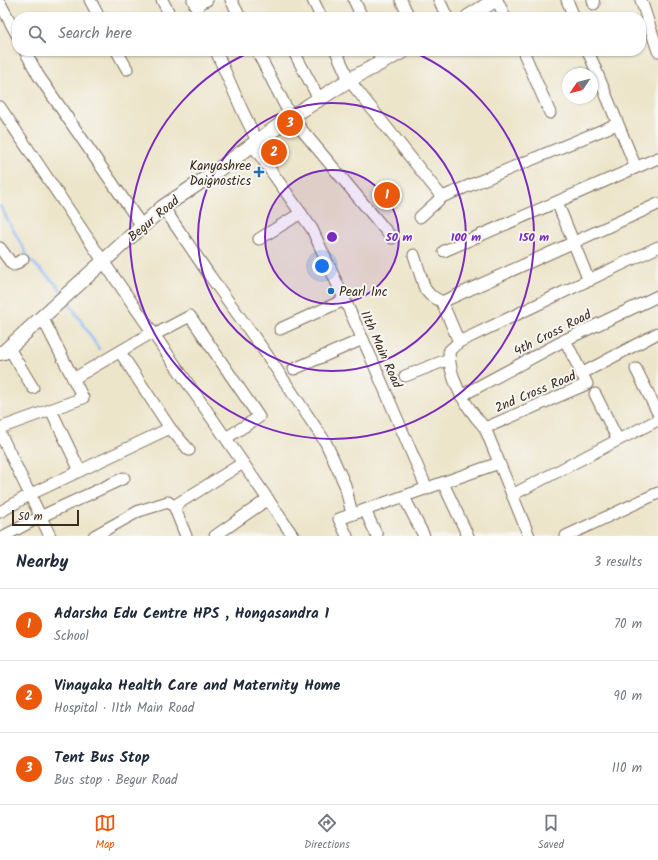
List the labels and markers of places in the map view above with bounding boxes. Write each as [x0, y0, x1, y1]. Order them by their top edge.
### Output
pin: 3 [277, 108, 303, 138]
pin: 2 [261, 137, 287, 167]
place label: Kanyashree Daignostics [189, 156, 251, 192]
marker: Kanyashree Daignostics [254, 167, 264, 177]
pin: 1 [374, 180, 400, 210]
centre of rings [325, 230, 339, 244]
place label: Pearl Inc [339, 282, 388, 303]
marker: Pearl Inc [326, 286, 336, 296]

